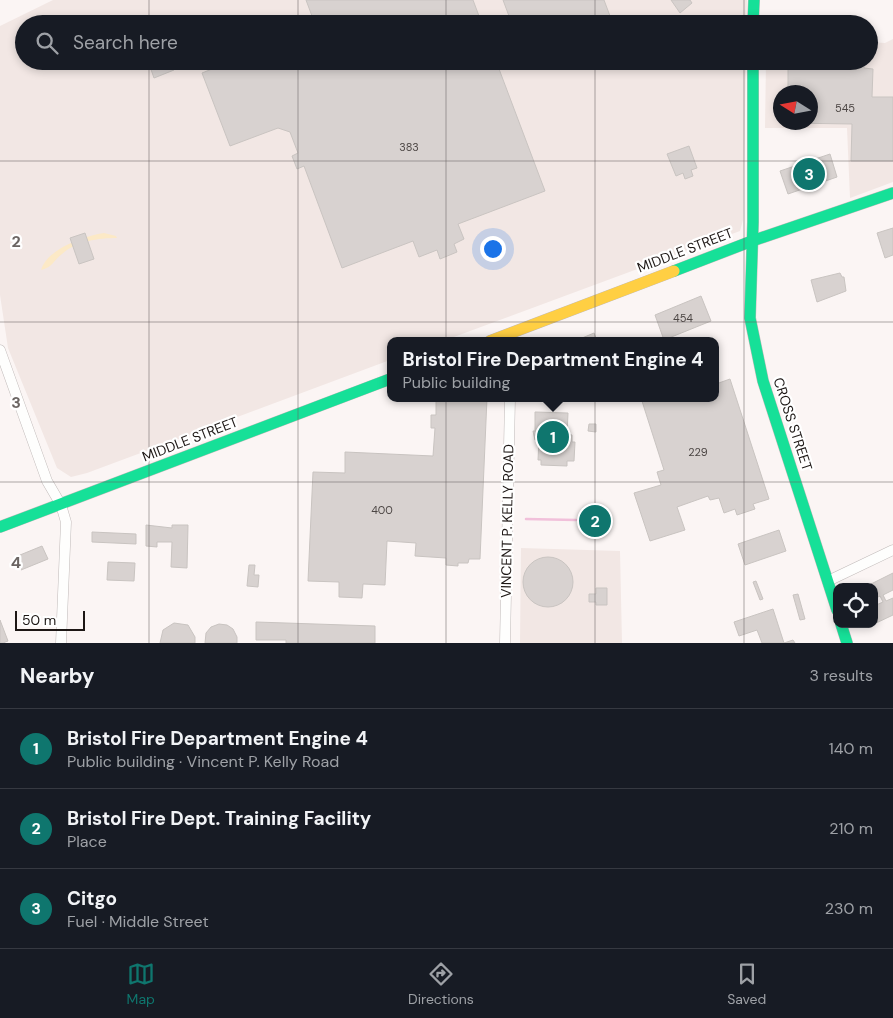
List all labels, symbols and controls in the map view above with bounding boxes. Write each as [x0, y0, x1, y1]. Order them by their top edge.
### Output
search box [15, 15, 878, 70]
icon: search [33, 29, 61, 57]
text: Search here [73, 30, 178, 55]
north arrow [773, 85, 818, 130]
house number: 545 [835, 101, 855, 115]
house number: 383 [399, 140, 419, 154]
pin: 3 [793, 155, 825, 193]
street label: MIDDLE STREET [635, 223, 736, 277]
text: 2 [11, 231, 21, 252]
your location [480, 236, 506, 262]
house number: 454 [673, 311, 693, 325]
popup [387, 337, 719, 402]
text: Bristol Fire Department Engine 4 [403, 347, 703, 372]
text: Public building [403, 372, 510, 393]
street label: CROSS STREET [769, 375, 817, 473]
text: 3 [11, 392, 21, 413]
street label: MIDDLE STREET [140, 412, 241, 466]
pin: 1 [537, 418, 569, 456]
street label: VINCENT P. KELLY ROAD [497, 444, 517, 598]
house number: 229 [688, 445, 708, 459]
pin: 2 [579, 502, 611, 540]
house number: 400 [371, 503, 393, 517]
text: 4 [11, 552, 21, 573]
map controls [833, 583, 878, 628]
button: locate [833, 583, 878, 628]
scale bar [15, 608, 85, 631]
text: 50 m [22, 611, 56, 629]
text: Nearby [20, 662, 94, 690]
text: 3 results [810, 665, 873, 686]
text: Bristol Fire Department Engine 4 [67, 726, 368, 751]
text: 1 [33, 738, 39, 759]
text: 140 m [829, 738, 873, 759]
text: Public building · Vincent P. Kelly Road [67, 751, 339, 772]
text: Bristol Fire Dept. Training Facility [67, 806, 371, 831]
text: 2 [31, 818, 41, 839]
text: 210 m [829, 818, 873, 839]
text: Place [67, 831, 107, 852]
text: Citgo [67, 886, 117, 911]
text: 3 [31, 898, 41, 919]
text: 230 m [825, 898, 873, 919]
text: Fuel · Middle Street [67, 911, 209, 932]
tab: Map [127, 960, 155, 1008]
tab: Directions [408, 960, 474, 1008]
tab: Saved [727, 960, 766, 1008]

